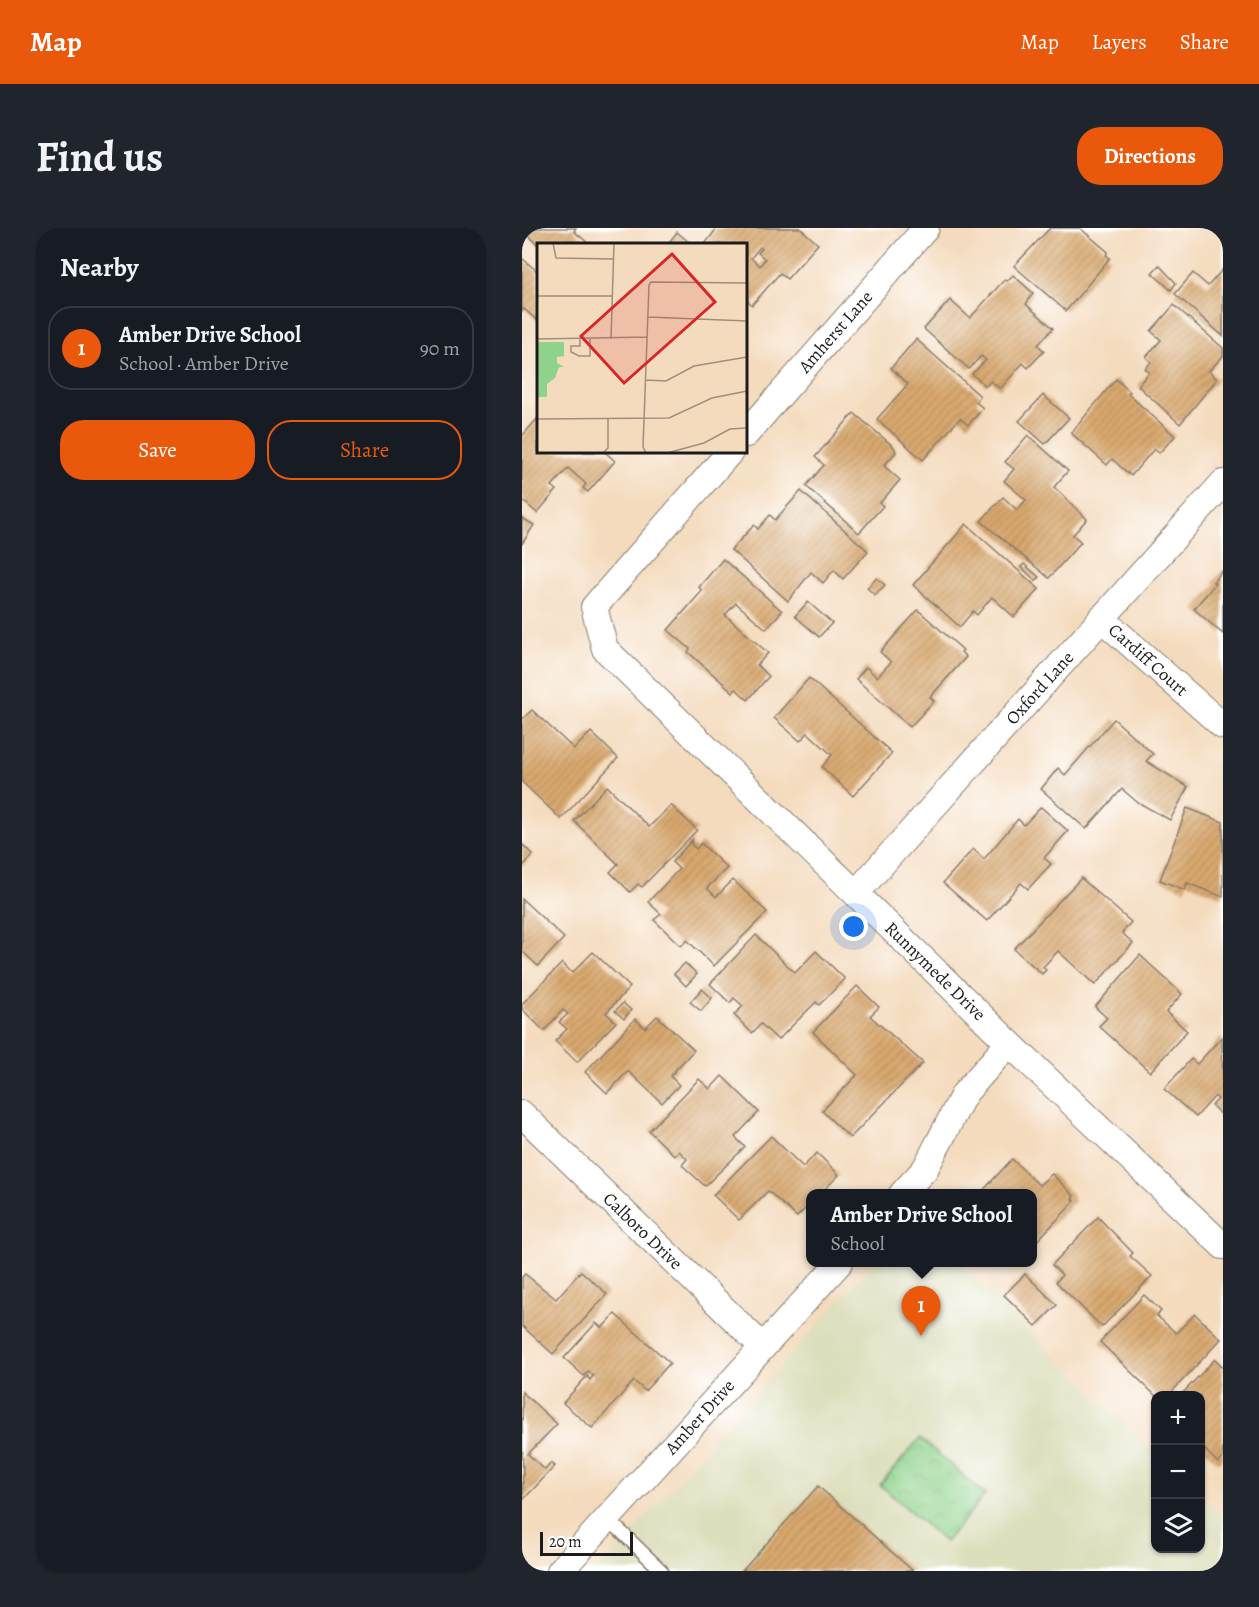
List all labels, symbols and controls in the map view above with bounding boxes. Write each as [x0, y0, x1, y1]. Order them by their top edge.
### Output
text: Map [30, 23, 82, 61]
text: Map [1020, 28, 1059, 56]
text: Layers [1092, 28, 1147, 56]
text: Share [1180, 28, 1229, 56]
button: Directions [1077, 127, 1223, 185]
text: Find us [36, 128, 163, 185]
inset map [537, 243, 747, 453]
text: Nearby [60, 250, 139, 285]
street label: Amherst Lane [792, 285, 878, 379]
text: Amber Drive School [119, 320, 301, 350]
text: 1 [78, 335, 85, 362]
text: 90 m [420, 335, 460, 362]
text: School · Amber Drive [119, 350, 289, 377]
button: Save [60, 420, 255, 480]
button: Share [267, 420, 462, 480]
street label: Cardiff Court [1103, 618, 1193, 701]
street label: Oxford Lane [1000, 646, 1079, 730]
your location [839, 912, 868, 941]
street label: Runnymede Drive [879, 916, 991, 1026]
street label: Calboro Drive [598, 1187, 688, 1275]
popup [806, 1189, 1037, 1267]
text: Amber Drive School [831, 1200, 1013, 1230]
text: School [831, 1230, 885, 1257]
pin: 1 [902, 1286, 940, 1336]
street label: Amber Drive [659, 1374, 740, 1460]
map controls [1151, 1391, 1205, 1553]
button: + [1151, 1391, 1205, 1445]
button: − [1151, 1445, 1205, 1499]
button: layers [1151, 1499, 1205, 1553]
scale bar [540, 1529, 633, 1556]
text: 20 m [549, 1531, 582, 1553]

